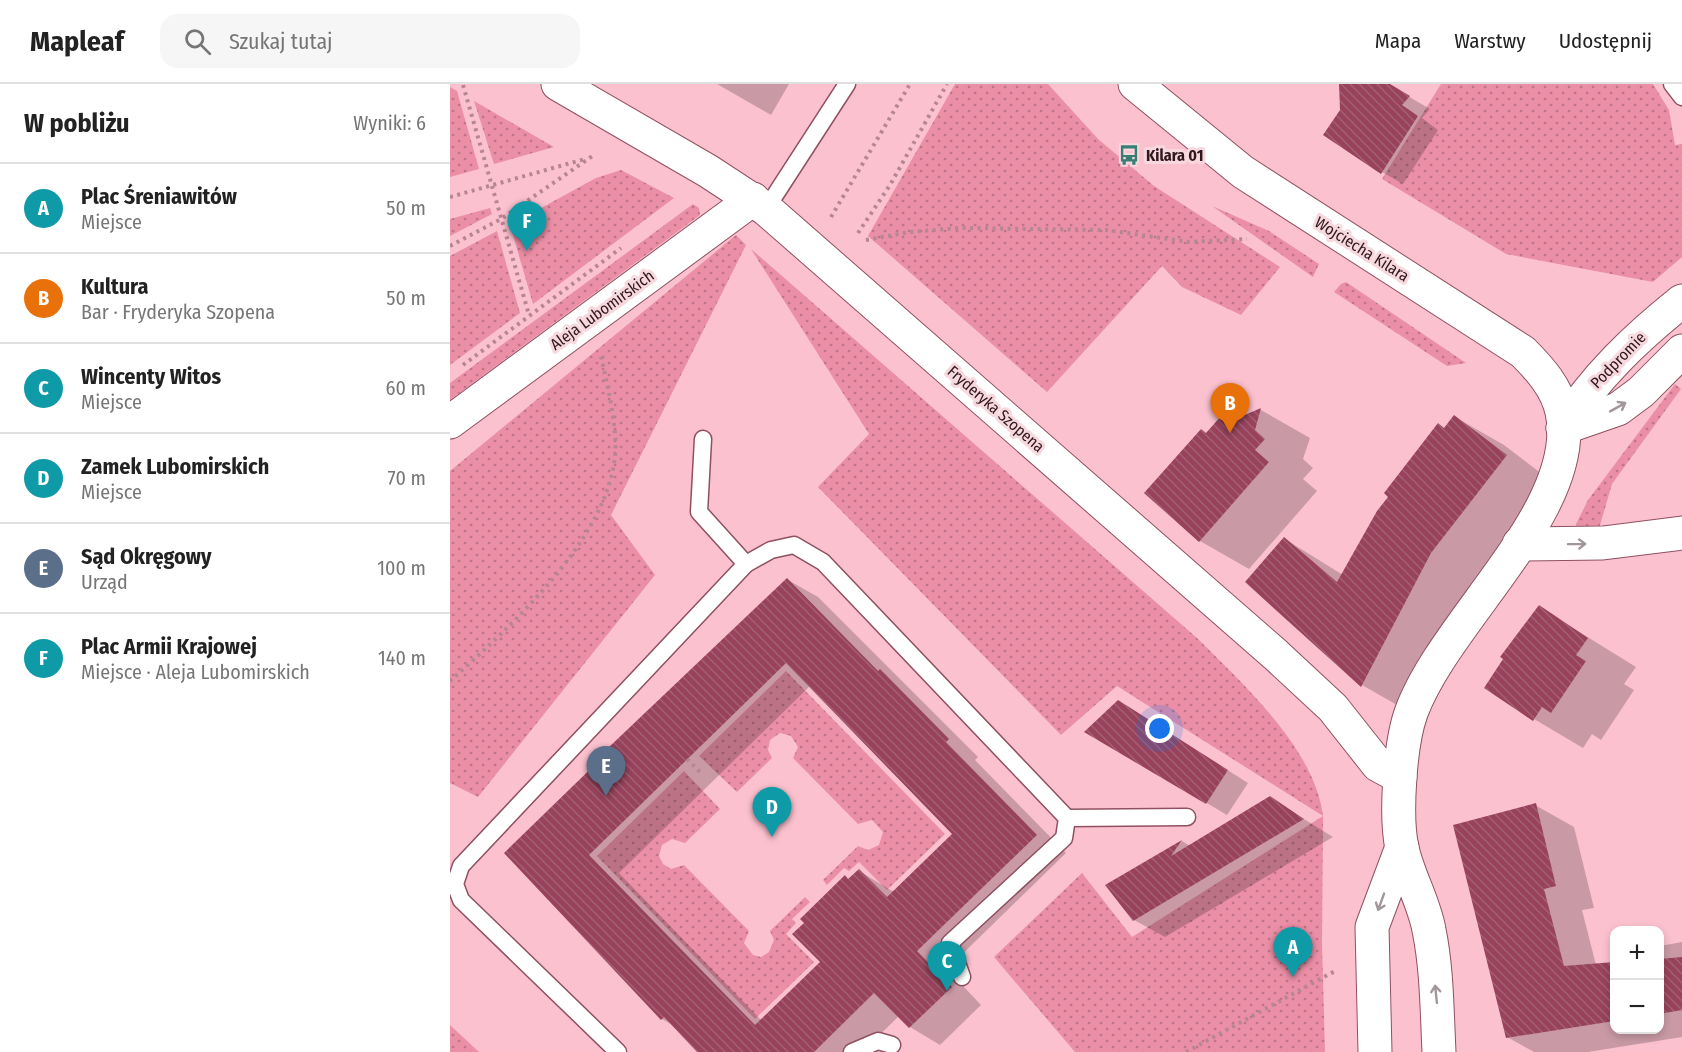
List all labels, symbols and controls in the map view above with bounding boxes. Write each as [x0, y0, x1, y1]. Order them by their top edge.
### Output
search box [160, 14, 580, 68]
text: Mapleaf [30, 25, 124, 58]
icon: search [181, 25, 214, 58]
text: Szukaj tutaj [229, 28, 333, 55]
text: Mapa [1375, 28, 1421, 54]
text: Warstwy [1454, 28, 1526, 54]
text: Udostępnij [1559, 28, 1652, 54]
text: W pobliżu [24, 108, 130, 139]
text: Wyniki: 6 [353, 111, 426, 135]
bus stop icon: Kilara 01 [1117, 143, 1141, 167]
place label: Kilara 01 [1146, 146, 1204, 165]
text: Plac Śreniawitów [81, 183, 237, 210]
text: A [38, 196, 49, 220]
text: 50 m [386, 196, 426, 220]
pin: F [508, 202, 547, 251]
text: Miejsce [81, 210, 142, 234]
street label: Wojciecha Kilara [1311, 212, 1413, 286]
street label: Aleja Lubomirskich [546, 266, 658, 354]
text: Kultura [81, 273, 148, 300]
text: B [38, 286, 49, 310]
text: 50 m [386, 286, 426, 310]
text: Bar · Fryderyka Szopena [81, 300, 275, 324]
street label: Podpromie [1586, 328, 1650, 392]
street label: Fryderyka Szopena [944, 362, 1048, 456]
text: Wincenty Witos [81, 363, 221, 390]
text: C [38, 376, 49, 400]
text: 60 m [386, 376, 426, 400]
pin: B [1210, 384, 1250, 433]
text: Miejsce [81, 390, 142, 414]
one-way arrow [1608, 401, 1626, 412]
text: Zamek Lubomirskich [81, 453, 269, 480]
text: D [38, 466, 49, 490]
text: 70 m [388, 466, 426, 490]
text: Miejsce [81, 480, 142, 504]
one-way arrow [1567, 538, 1587, 549]
text: Sąd Okręgowy [81, 543, 211, 570]
text: E [39, 556, 48, 580]
text: 100 m [377, 556, 426, 580]
text: Urząd [81, 570, 128, 594]
text: Plac Armii Krajowej [81, 633, 257, 660]
text: F [39, 646, 48, 670]
text: 140 m [378, 646, 426, 670]
text: Miejsce · Aleja Lubomirskich [81, 660, 310, 684]
your location [1145, 714, 1174, 743]
pin: E [586, 746, 626, 796]
pin: D [752, 788, 792, 837]
one-way arrow [1375, 892, 1386, 910]
map controls [1610, 926, 1664, 1034]
button: + [1610, 926, 1664, 980]
pin: A [1274, 928, 1312, 977]
pin: C [928, 942, 966, 991]
button: − [1610, 980, 1664, 1034]
one-way arrow [1430, 984, 1441, 1004]

